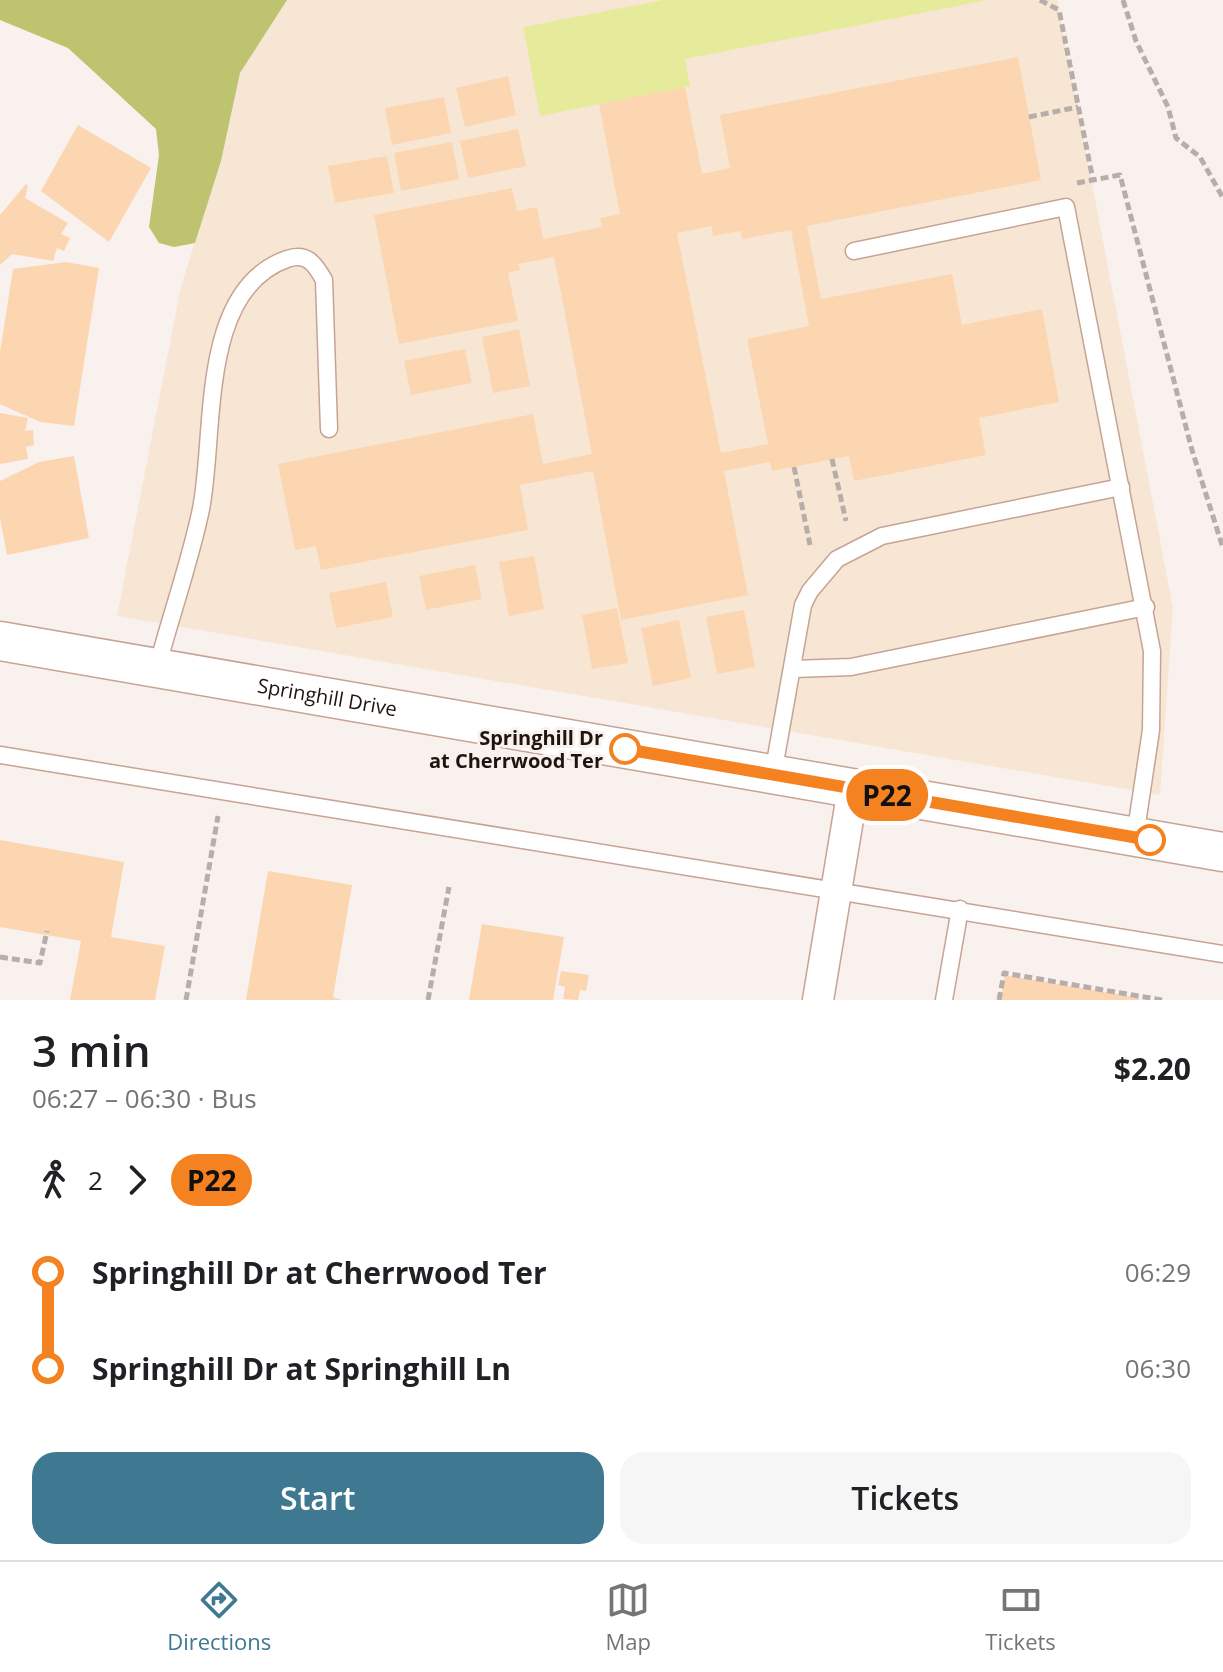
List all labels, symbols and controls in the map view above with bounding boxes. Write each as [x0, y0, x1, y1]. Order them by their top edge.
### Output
street label: Springhill Drive [255, 672, 399, 722]
place label: Springhill Dr at Cherrwood Ter [429, 724, 603, 774]
marker: Springhill Dr at Cherrwood Ter [610, 734, 640, 764]
line badge: P22 [841, 769, 933, 821]
text: P22 [862, 776, 912, 814]
unlabelled marker [1135, 825, 1165, 855]
text: 3 min [32, 1020, 151, 1080]
text: $2.20 [1114, 1048, 1191, 1089]
text: 06:27 – 06:30 · Bus [32, 1080, 257, 1116]
icon: walk [32, 1158, 76, 1202]
icon: forward [115, 1158, 159, 1202]
text: P22 [187, 1161, 236, 1199]
text: 2 [88, 1162, 103, 1198]
text: Springhill Dr at Cherrwood Ter [92, 1252, 547, 1293]
text: 06:29 [1125, 1254, 1191, 1290]
text: Springhill Dr at Springhill Ln [92, 1348, 511, 1389]
text: 06:30 [1125, 1350, 1191, 1386]
button: Start [32, 1452, 604, 1544]
button: Tickets [620, 1452, 1191, 1544]
tab: Directions [167, 1578, 271, 1656]
tab: Map [606, 1578, 651, 1656]
tab: Tickets [985, 1578, 1056, 1656]

